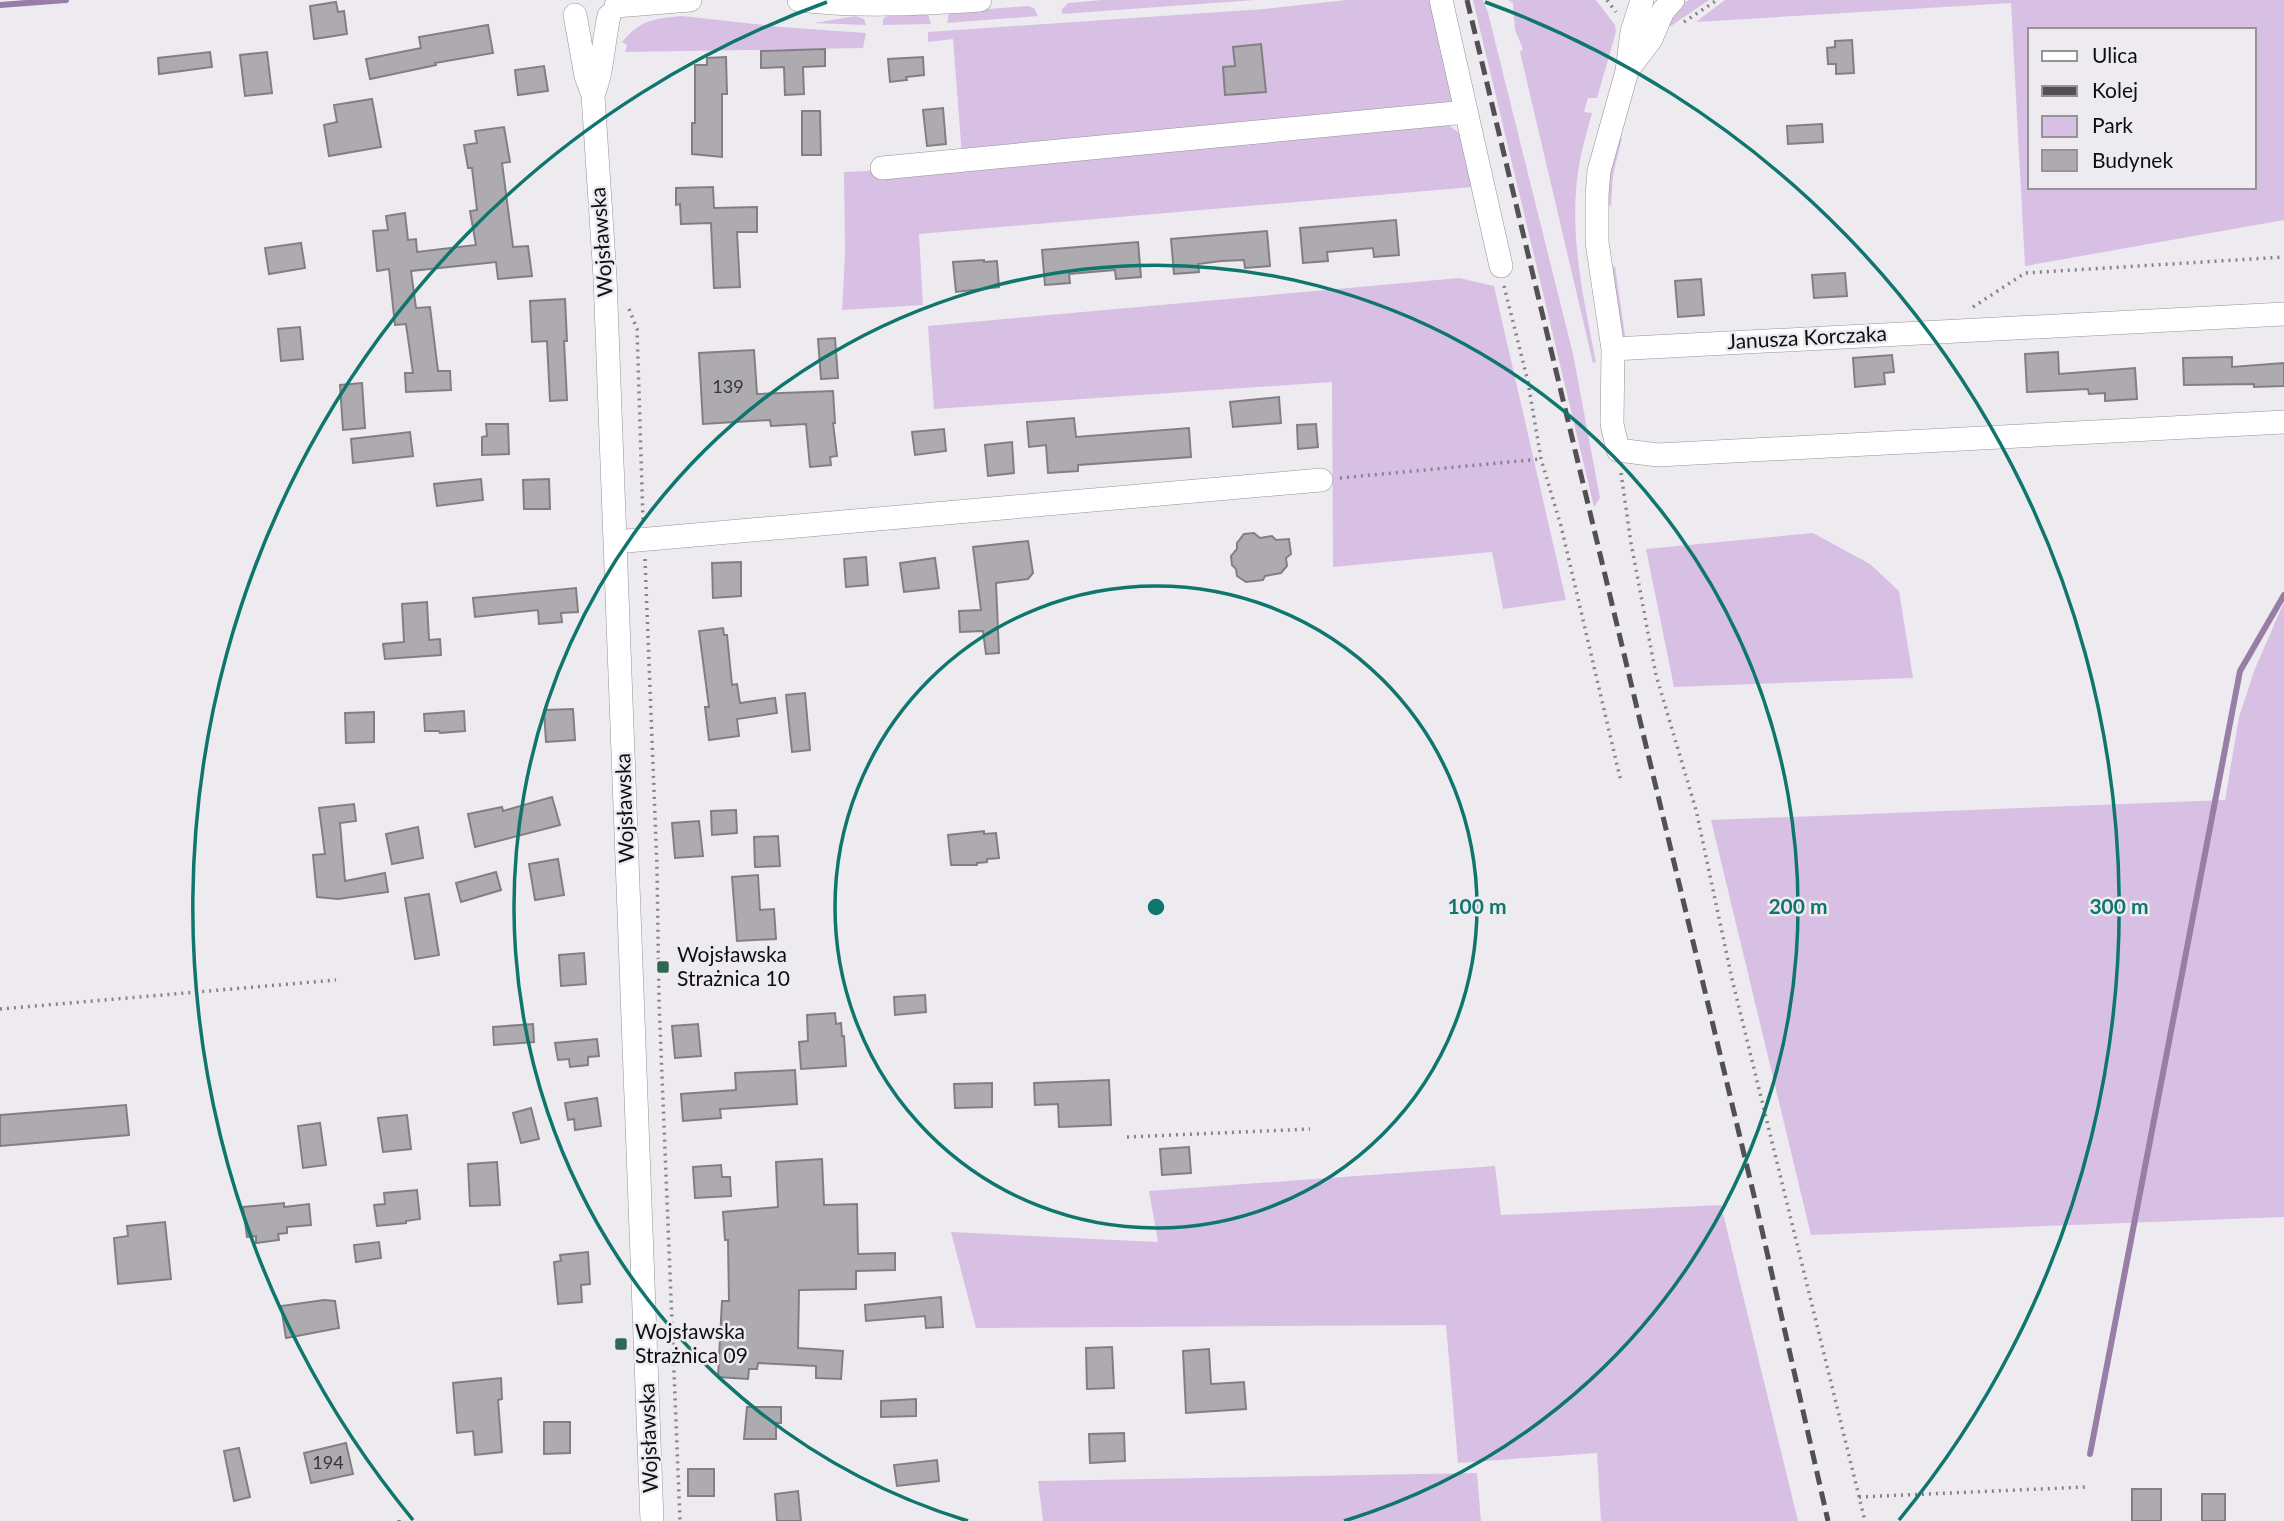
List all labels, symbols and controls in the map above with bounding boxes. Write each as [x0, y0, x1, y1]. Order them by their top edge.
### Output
legend [2028, 28, 2256, 189]
text: Ulica [2092, 42, 2138, 67]
text: Kolej [2092, 77, 2138, 102]
text: Park [2092, 112, 2133, 137]
text: Budynek [2092, 147, 2173, 172]
street label: Wojsławska [584, 186, 617, 298]
street label: Janusza Korczaka [1726, 320, 1887, 353]
house number: 139 [712, 375, 744, 397]
street label: Wojsławska [609, 753, 638, 863]
text: 100 m [1447, 893, 1507, 918]
text: 200 m [1768, 893, 1828, 918]
text: 300 m [2089, 893, 2149, 918]
centre of rings [1144, 895, 1168, 919]
place label: Wojsławska Strażnica 10 [677, 941, 790, 990]
marker: Wojsławska Strażnica 10 [655, 959, 671, 975]
place label: Wojsławska Strażnica 09 [635, 1318, 748, 1367]
marker: Wojsławska Strażnica 09 [613, 1336, 629, 1352]
street label: Wojsławska [633, 1383, 662, 1493]
house number: 194 [312, 1451, 344, 1473]

